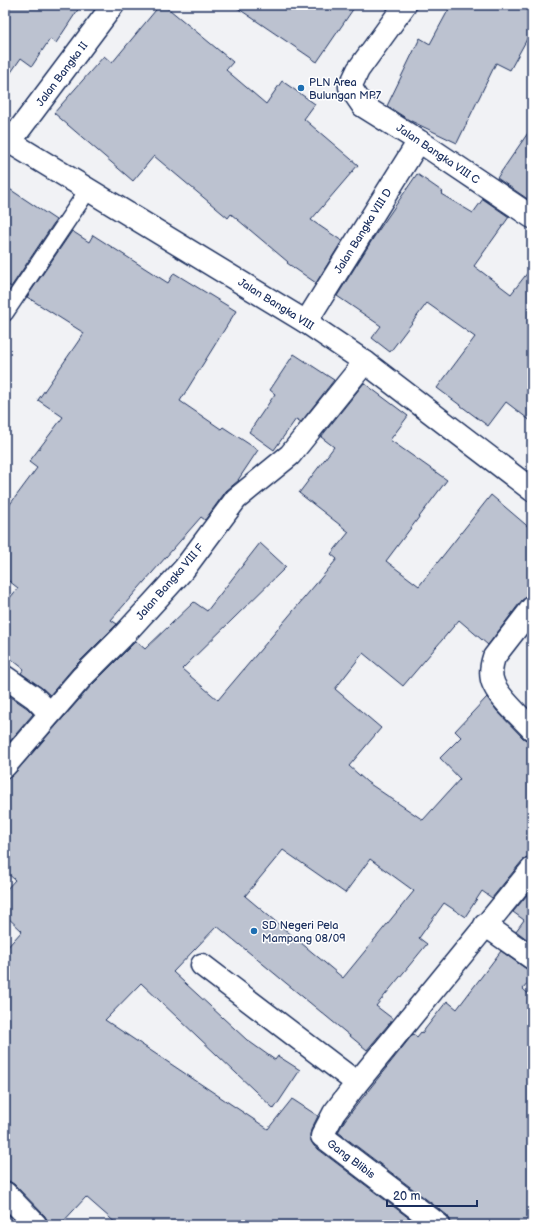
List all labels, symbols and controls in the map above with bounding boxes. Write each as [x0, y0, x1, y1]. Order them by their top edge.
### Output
street label: Jalan Bangka II [34, 39, 91, 109]
place label: PLN Area Bulungan MP7 [309, 76, 382, 102]
marker: PLN Area Bulungan MP7 [296, 83, 306, 93]
street label: Jalan Bangka VIII C [394, 121, 482, 187]
street label: Jalan Bangka VIII D [332, 186, 394, 276]
street label: Jalan Bangka VIII [236, 275, 317, 333]
street label: Jalan Bangka VIII F [133, 541, 207, 623]
place label: SD Negeri Pela Mampang 08/09 [262, 919, 346, 945]
marker: SD Negeri Pela Mampang 08/09 [249, 926, 259, 936]
street label: Gang Blibis [324, 1137, 378, 1182]
scale bar [387, 1182, 477, 1208]
text: 20 m [393, 1189, 420, 1204]

